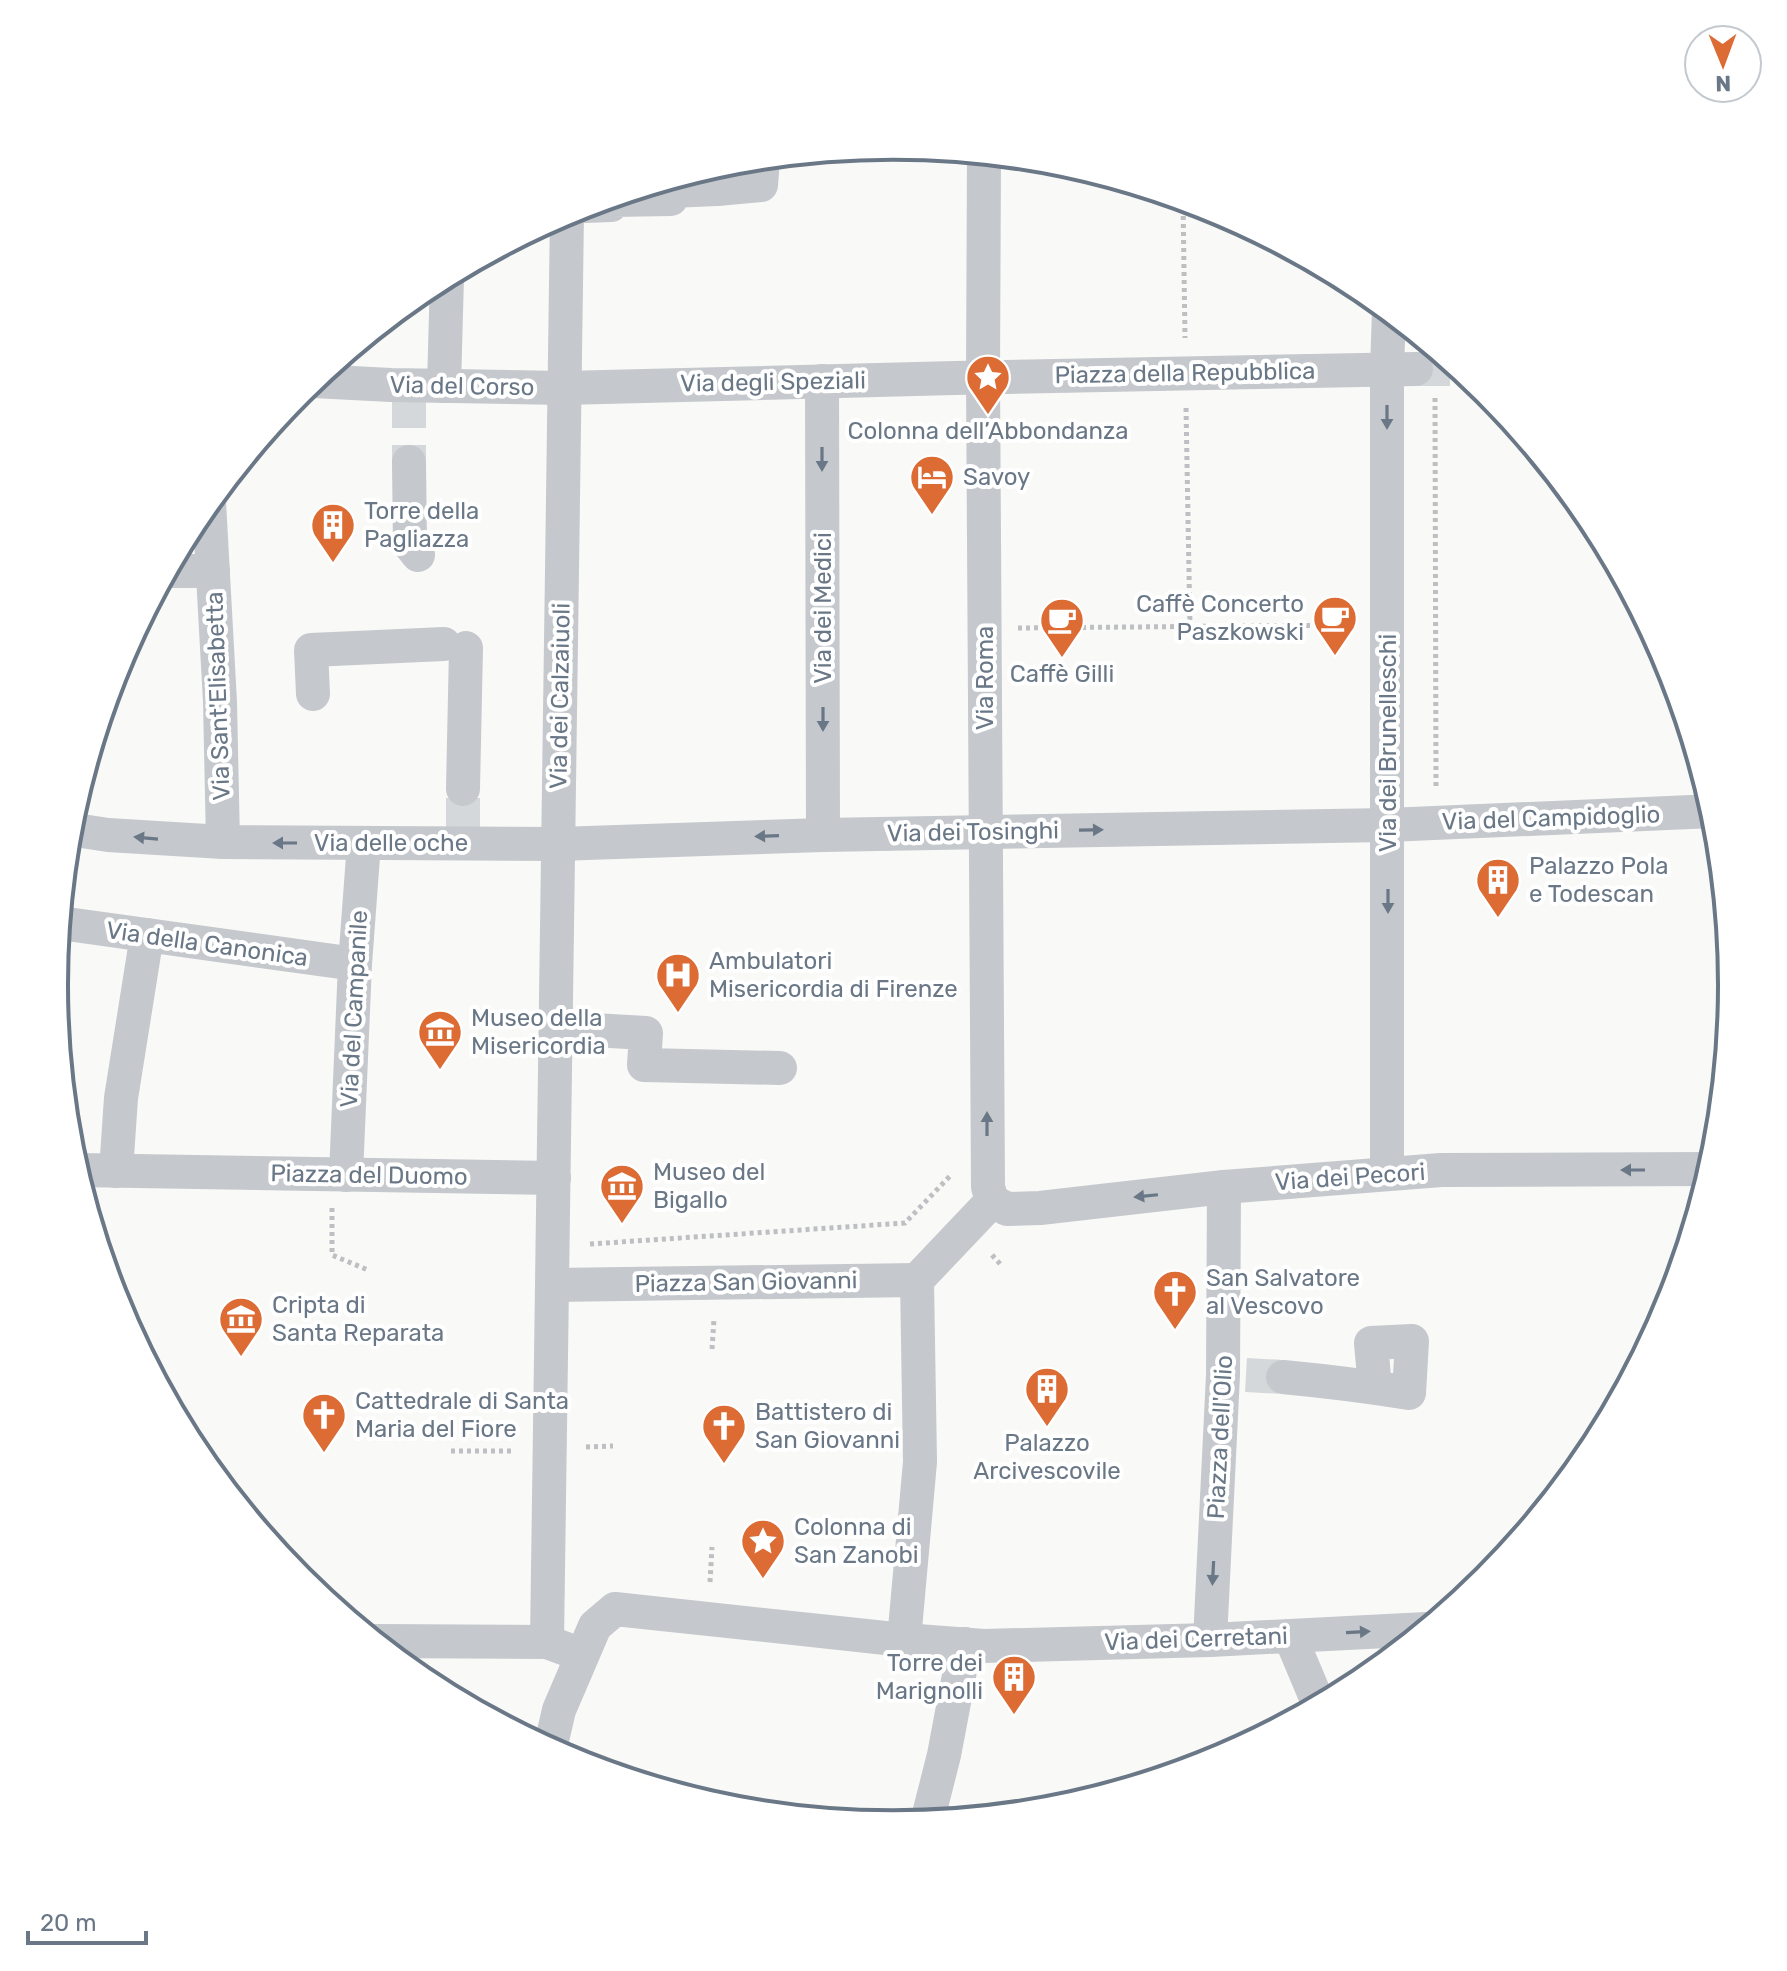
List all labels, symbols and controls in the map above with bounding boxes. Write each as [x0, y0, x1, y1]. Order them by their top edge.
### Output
north arrow [1683, 24, 1763, 104]
text: N [1715, 70, 1731, 97]
place icon: Colonna dell’Abbondanza [964, 353, 1012, 416]
street label: Piazza della Repubblica [1054, 357, 1316, 389]
street label: Via degli Speziali [680, 366, 866, 398]
street label: Via del Corso [389, 371, 535, 401]
one-way arrow [1381, 405, 1393, 430]
place label: Colonna dell’Abbondanza [847, 417, 1129, 445]
one-way arrow [816, 447, 828, 472]
hotel icon: Savoy [908, 453, 956, 516]
place label: Savoy [963, 463, 1030, 491]
place label: Torre della Pagliazza [364, 497, 479, 553]
building icon: Torre della Pagliazza [309, 501, 357, 564]
street label: Via dei Medici [809, 532, 837, 684]
place label: Caffè Concerto Paszkowski [1136, 590, 1304, 646]
street label: Via Sant'Elisabetta [200, 591, 236, 801]
cafe icon: Caffè Concerto Paszkowski [1311, 594, 1359, 657]
cafe icon: Caffè Gilli [1038, 596, 1086, 659]
street label: Via dei Calzaiuoli [544, 603, 576, 789]
street label: Via Roma [971, 626, 999, 730]
street label: Via dei Brunelleschi [1374, 634, 1402, 852]
place label: Caffè Gilli [1010, 660, 1114, 688]
one-way arrow [817, 707, 829, 732]
street label: Via del Campidoglio [1441, 800, 1661, 836]
street label: Via dei Tosinghi [887, 817, 1059, 847]
one-way arrow [1079, 824, 1104, 836]
street label: Via delle oche [314, 829, 468, 857]
one-way arrow [754, 830, 779, 843]
one-way arrow [133, 831, 158, 844]
one-way arrow [272, 837, 297, 849]
place label: Palazzo Pola e Todescan [1529, 852, 1669, 908]
building icon: Palazzo Pola e Todescan [1474, 856, 1522, 919]
one-way arrow [1382, 889, 1394, 914]
street label: Via del Campanile [335, 910, 373, 1108]
street label: Via della Canonica [104, 916, 310, 972]
place label: Ambulatori Misericordia di Firenze [709, 947, 958, 1003]
hospital icon: Ambulatori Misericordia di Firenze [654, 951, 702, 1014]
place label: Museo della Misericordia [471, 1004, 606, 1060]
museum icon: Museo della Misericordia [416, 1008, 464, 1071]
one-way arrow [981, 1111, 994, 1136]
place label: Museo del Bigallo [653, 1158, 765, 1214]
street label: Via dei Pecori [1274, 1158, 1426, 1196]
street label: Piazza del Duomo [270, 1159, 468, 1191]
museum icon: Museo del Bigallo [598, 1162, 646, 1225]
one-way arrow [1620, 1164, 1645, 1176]
one-way arrow [1133, 1190, 1158, 1203]
place label: San Salvatore al Vescovo [1206, 1264, 1360, 1320]
street label: Piazza San Giovanni [634, 1266, 858, 1298]
church icon: San Salvatore al Vescovo [1151, 1268, 1199, 1331]
place label: Cripta di Santa Reparata [272, 1291, 444, 1347]
museum icon: Cripta di Santa Reparata [217, 1295, 265, 1358]
street label: Piazza dell'Olio [1202, 1354, 1238, 1520]
building icon: Palazzo Arcivescovile [1023, 1365, 1071, 1428]
place label: Cattedrale di Santa Maria del Fiore [355, 1387, 569, 1443]
church icon: Cattedrale di Santa Maria del Fiore [300, 1391, 348, 1454]
place label: Battistero di San Giovanni [755, 1398, 900, 1454]
church icon: Battistero di San Giovanni [700, 1402, 748, 1465]
place label: Palazzo Arcivescovile [973, 1429, 1121, 1485]
place label: Colonna di San Zanobi [794, 1513, 919, 1569]
place icon: Colonna di San Zanobi [739, 1517, 787, 1580]
one-way arrow [1207, 1561, 1220, 1586]
street label: Via dei Cerretani [1104, 1622, 1288, 1656]
one-way arrow [1346, 1626, 1371, 1639]
place label: Torre dei Marignolli [876, 1649, 983, 1705]
building icon: Torre dei Marignolli [990, 1653, 1038, 1716]
scale bar [28, 1895, 146, 1945]
text: 20 m [40, 1909, 97, 1937]

